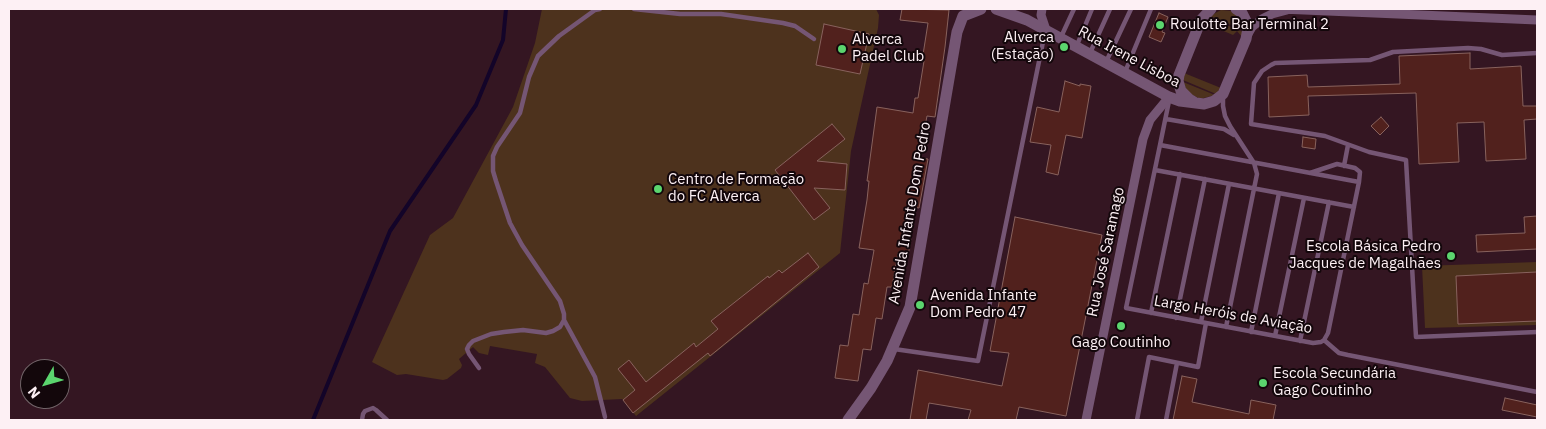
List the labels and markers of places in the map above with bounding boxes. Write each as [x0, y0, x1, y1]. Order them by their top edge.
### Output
place label: Roulotte Bar Terminal 2 [1170, 16, 1329, 34]
marker: Roulotte Bar Terminal 2 [1154, 19, 1166, 31]
place label: Alverca (Estação) [991, 29, 1054, 64]
place label: Alverca Padel Club [852, 31, 924, 66]
marker: Alverca (Estação) [1058, 41, 1070, 53]
marker: Alverca Padel Club [836, 43, 848, 55]
place label: Centro de Formação do FC Alverca [668, 171, 804, 206]
marker: Centro de Formação do FC Alverca [652, 183, 664, 195]
place label: Escola Básica Pedro Jacques de Magalhães [1289, 238, 1441, 273]
marker: Escola Básica Pedro Jacques de Magalhães [1445, 250, 1457, 262]
place label: Avenida Infante Dom Pedro 47 [930, 287, 1037, 322]
marker: Avenida Infante Dom Pedro 47 [914, 299, 926, 311]
marker: Gago Coutinho [1115, 320, 1127, 332]
place label: Gago Coutinho [1072, 334, 1170, 352]
place label: Escola Secundária Gago Coutinho [1273, 365, 1396, 400]
marker: Escola Secundária Gago Coutinho [1257, 377, 1269, 389]

